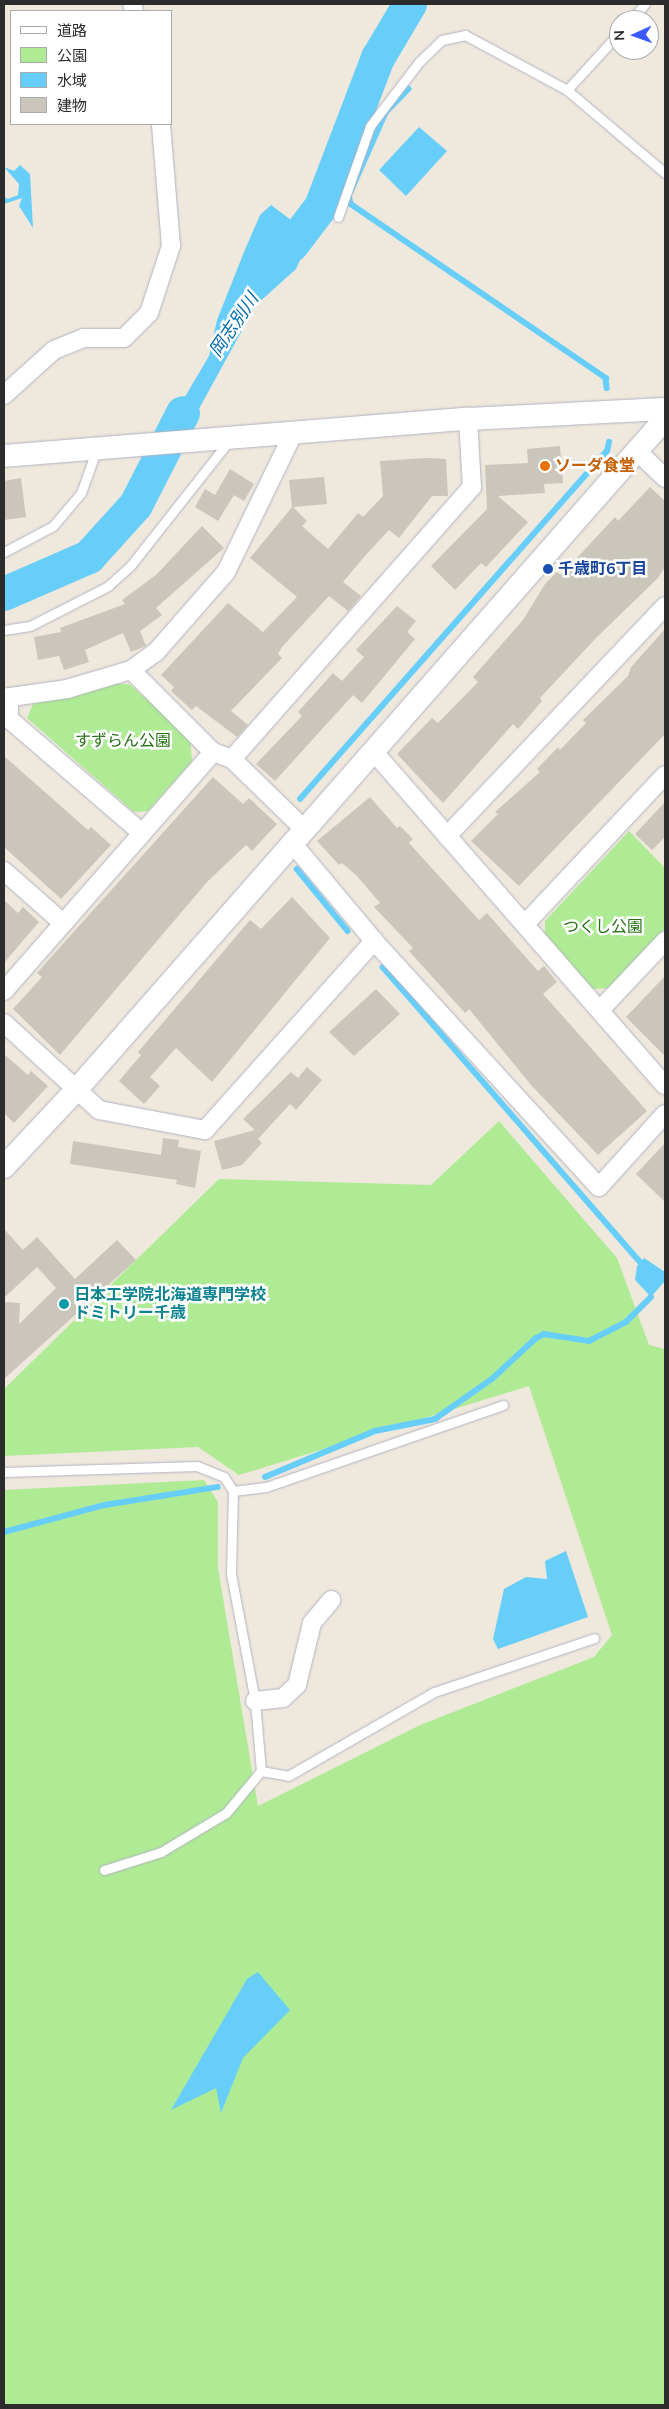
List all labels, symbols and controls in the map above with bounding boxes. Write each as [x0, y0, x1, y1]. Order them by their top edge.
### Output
legend [10, 10, 172, 125]
north arrow [609, 10, 659, 60]
text: 道路 [57, 21, 87, 41]
text: N [610, 30, 629, 41]
text: 公園 [57, 46, 87, 66]
text: 水域 [57, 71, 87, 91]
text: 建物 [57, 96, 87, 116]
water label: 岡志別川 [205, 289, 263, 361]
place label: ソーダ食堂 [555, 456, 635, 476]
marker: ソーダ食堂 [539, 460, 551, 472]
place label: 千歳町6丁目 [558, 559, 648, 579]
marker: 千歳町6丁目 [542, 563, 554, 575]
park label: すずらん公園 [75, 731, 171, 751]
park label: つくし公園 [563, 917, 643, 937]
place label: 日本工学院北海道専門学校 ドミトリー千歳 [74, 1285, 266, 1323]
marker: 日本工学院北海道専門学校 ドミトリー千歳 [58, 1298, 70, 1310]

